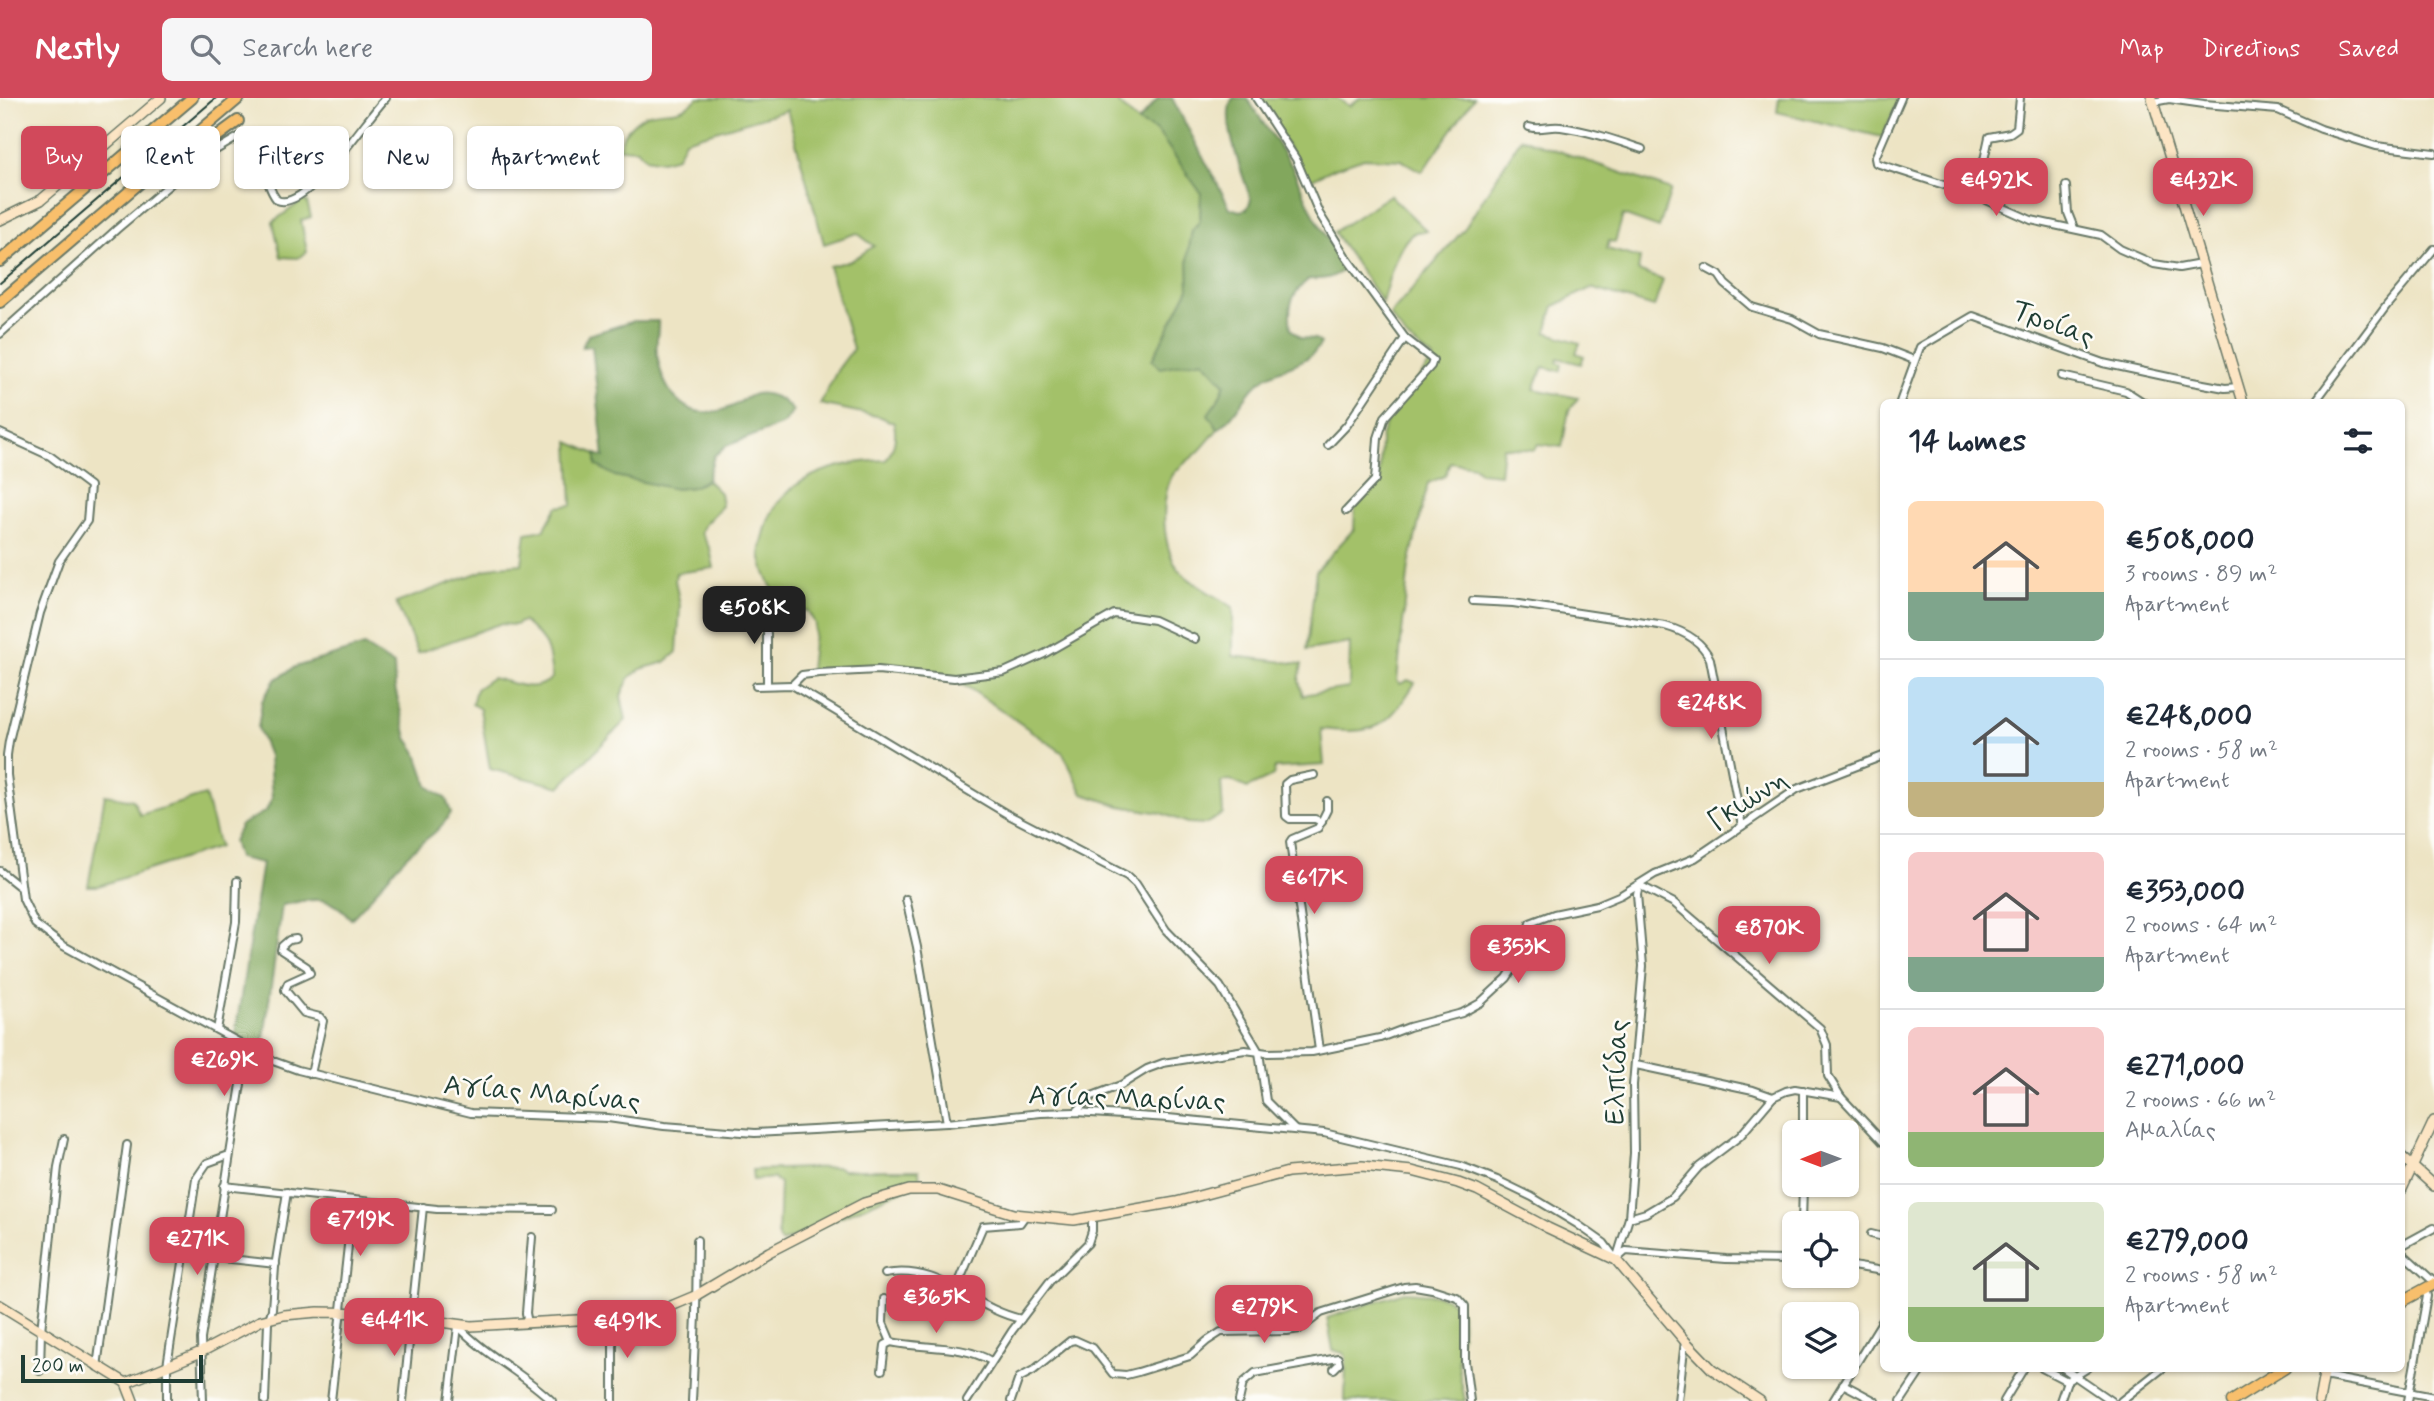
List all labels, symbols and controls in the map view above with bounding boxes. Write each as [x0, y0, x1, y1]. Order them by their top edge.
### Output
search box [162, 18, 652, 81]
text: Nestly [35, 27, 120, 71]
icon: search [186, 30, 224, 68]
text: Search here [242, 32, 373, 66]
text: Map [2120, 34, 2164, 65]
text: Directions [2202, 34, 2300, 65]
text: Saved [2338, 34, 2399, 65]
chip: Buy [21, 126, 107, 189]
chip: Rent [121, 126, 220, 189]
chip: Filters [234, 126, 349, 189]
chip: New [363, 126, 453, 189]
chip: Apartment [467, 126, 624, 189]
pin: €492K [1947, 158, 2045, 218]
pin: €432K [2154, 158, 2252, 218]
text: €492K [1960, 166, 2032, 196]
text: €432K [2169, 166, 2237, 196]
street label: Τροίας [2007, 292, 2099, 357]
text: 14 homes [1908, 422, 2026, 461]
icon: filters [2339, 422, 2377, 460]
text: €508,000 [2125, 521, 2255, 560]
icon: home [1964, 529, 2048, 613]
text: 3 rooms · 89 m² [2125, 560, 2277, 590]
pin: €508K [705, 587, 803, 646]
text: Apartment [2125, 590, 2230, 620]
text: €508K [719, 594, 789, 624]
pin: €248K [1662, 682, 1760, 741]
text: €248K [1677, 689, 1745, 719]
text: €248,000 [2125, 697, 2252, 736]
icon: home [1964, 705, 2048, 789]
text: 2 rooms · 58 m² [2125, 736, 2278, 766]
street label: Γκιώνη [1701, 761, 1796, 841]
text: Apartment [2125, 766, 2230, 796]
pin: €617K [1265, 856, 1363, 916]
text: €617K [1281, 864, 1347, 894]
text: €353,000 [2125, 872, 2245, 911]
icon: home [1964, 880, 2048, 964]
pin: €870K [1720, 906, 1818, 966]
text: 2 rooms · 64 m² [2125, 911, 2277, 941]
text: €870K [1734, 914, 1804, 944]
pin: €353K [1469, 926, 1567, 985]
text: €353K [1486, 933, 1550, 963]
text: Apartment [2125, 941, 2230, 971]
street label: Ελπίδας [1597, 1019, 1638, 1125]
pin: €269K [175, 1038, 273, 1098]
text: €269K [190, 1046, 258, 1076]
text: €271,000 [2125, 1047, 2245, 1086]
icon: home [1964, 1055, 2048, 1139]
street label: Αγίας Μαρίνας [442, 1067, 642, 1122]
street label: Αγίας Μαρίνας [1028, 1078, 1226, 1121]
text: 2 rooms · 66 m² [2125, 1086, 2276, 1116]
text: Αμαλίας [2125, 1116, 2216, 1146]
north arrow [1782, 1120, 1858, 1197]
map controls [1782, 1120, 1859, 1379]
pin: €719K [311, 1198, 409, 1258]
text: €719K [326, 1206, 394, 1236]
button: locate [1782, 1211, 1859, 1288]
pin: €271K [148, 1218, 246, 1277]
text: €279,000 [2125, 1222, 2249, 1261]
text: €271K [165, 1225, 229, 1255]
icon: home [1964, 1230, 2048, 1314]
text: 2 rooms · 58 m² [2125, 1261, 2278, 1291]
pin: €365K [887, 1276, 985, 1335]
text: €365K [902, 1283, 970, 1313]
pin: €279K [1215, 1286, 1313, 1345]
text: Apartment [2125, 1291, 2230, 1321]
text: €279K [1231, 1293, 1297, 1323]
pin: €441K [345, 1298, 443, 1358]
pin: €491K [578, 1300, 676, 1360]
button: layers [1782, 1302, 1859, 1379]
text: €441K [360, 1306, 428, 1336]
text: €491K [593, 1308, 661, 1338]
scale bar [21, 1352, 203, 1384]
text: 200 m [32, 1354, 84, 1379]

